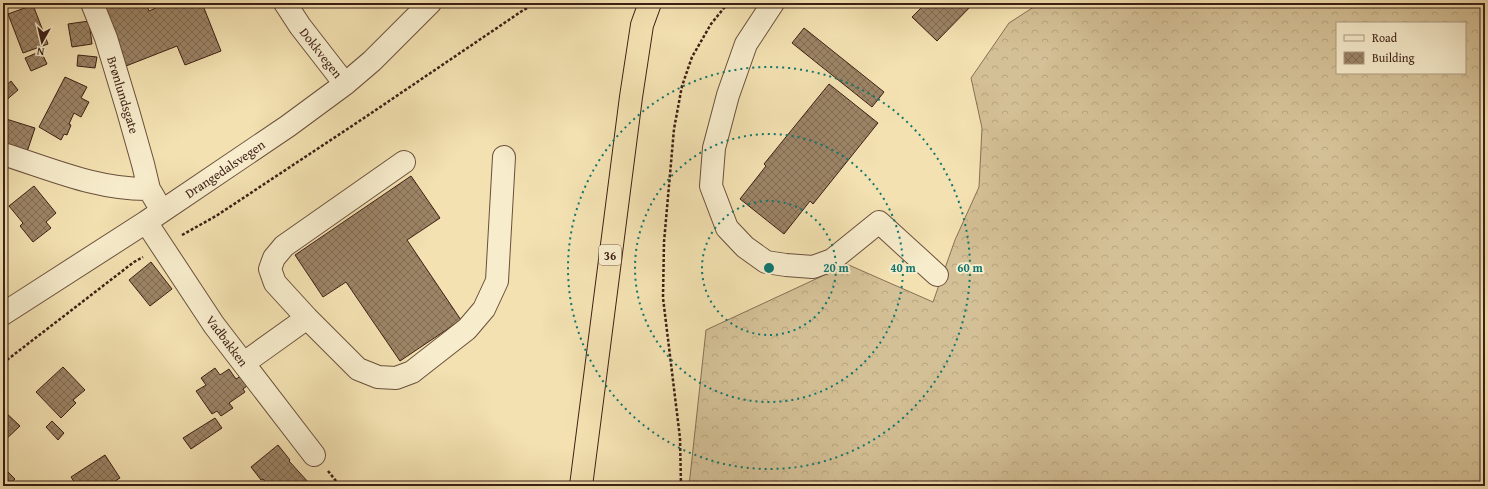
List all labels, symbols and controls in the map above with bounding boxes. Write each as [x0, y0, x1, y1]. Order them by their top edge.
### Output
north arrow [22, 22, 62, 62]
legend [1336, 22, 1466, 74]
street label: Dokkvegen [295, 24, 347, 83]
text: Road [1372, 29, 1398, 46]
text: N [35, 43, 45, 60]
text: Building [1372, 49, 1415, 66]
street label: Brønlundsgate [102, 54, 144, 136]
street label: Drangedalsvegen [181, 135, 270, 203]
road number: 36 [599, 245, 621, 265]
text: 20 m [823, 259, 849, 276]
text: 40 m [890, 259, 916, 276]
text: 60 m [957, 259, 983, 276]
centre of rings [762, 261, 776, 275]
street label: Vadbakken [201, 311, 253, 371]

